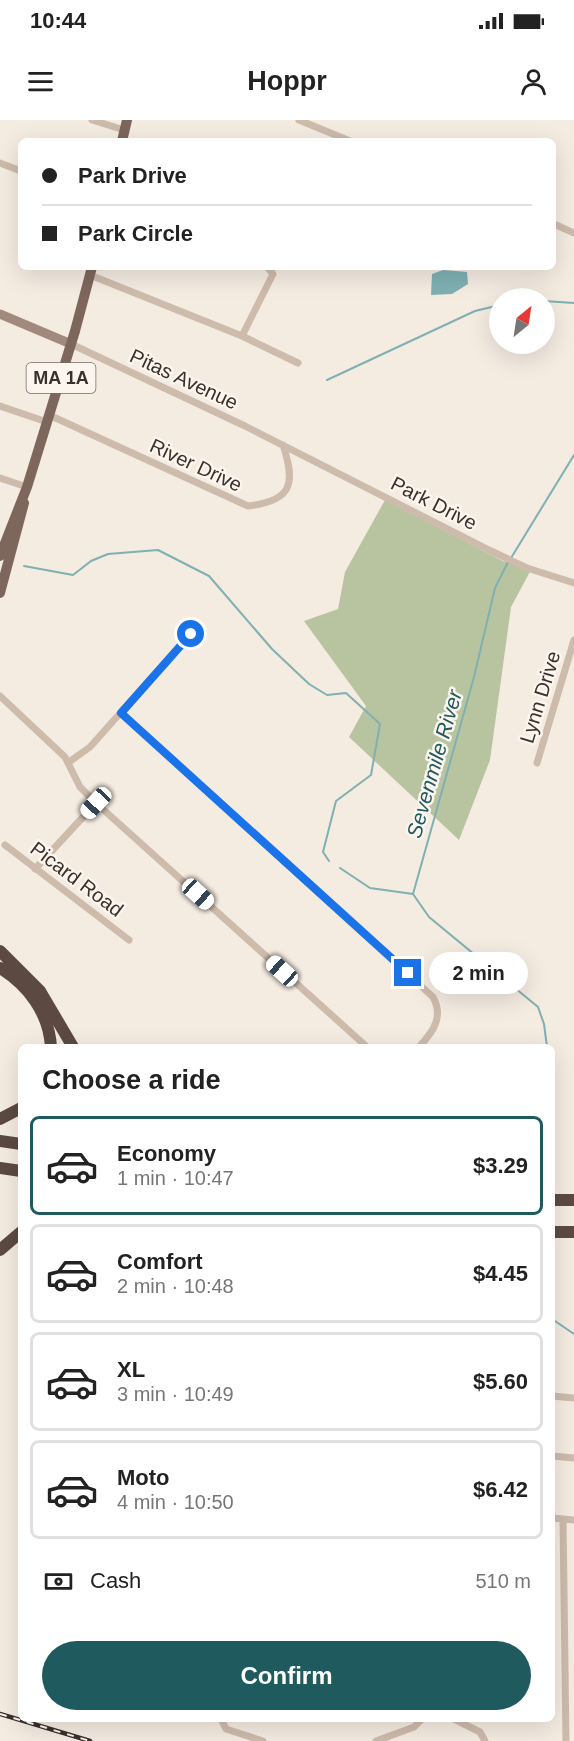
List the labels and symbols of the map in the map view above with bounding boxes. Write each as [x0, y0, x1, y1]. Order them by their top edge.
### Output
north arrow [489, 288, 555, 354]
street label: Pitas Avenue [127, 344, 241, 414]
road number: MA 1A [26, 363, 96, 393]
street label: River Drive [147, 434, 245, 496]
street label: Park Drive [387, 472, 481, 534]
route start [177, 620, 204, 647]
street label: Lynn Drive [516, 648, 564, 746]
water label: Sevenmile River [402, 686, 466, 841]
car [77, 784, 115, 822]
street label: Picard Road [26, 837, 128, 921]
car [179, 875, 217, 913]
car [263, 952, 301, 990]
callout: 2 min [429, 952, 528, 994]
route end [394, 959, 421, 986]

